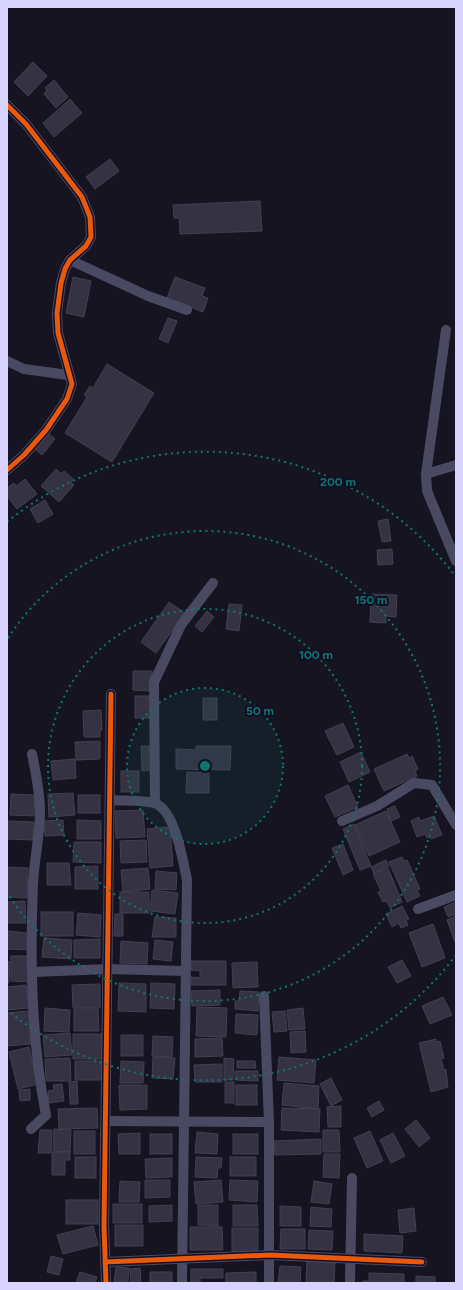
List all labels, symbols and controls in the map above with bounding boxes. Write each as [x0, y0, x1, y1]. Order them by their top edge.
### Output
text: 200 m [320, 475, 356, 489]
text: 150 m [354, 593, 388, 607]
text: 100 m [299, 648, 333, 662]
text: 50 m [246, 704, 274, 718]
centre of rings [198, 759, 212, 773]

